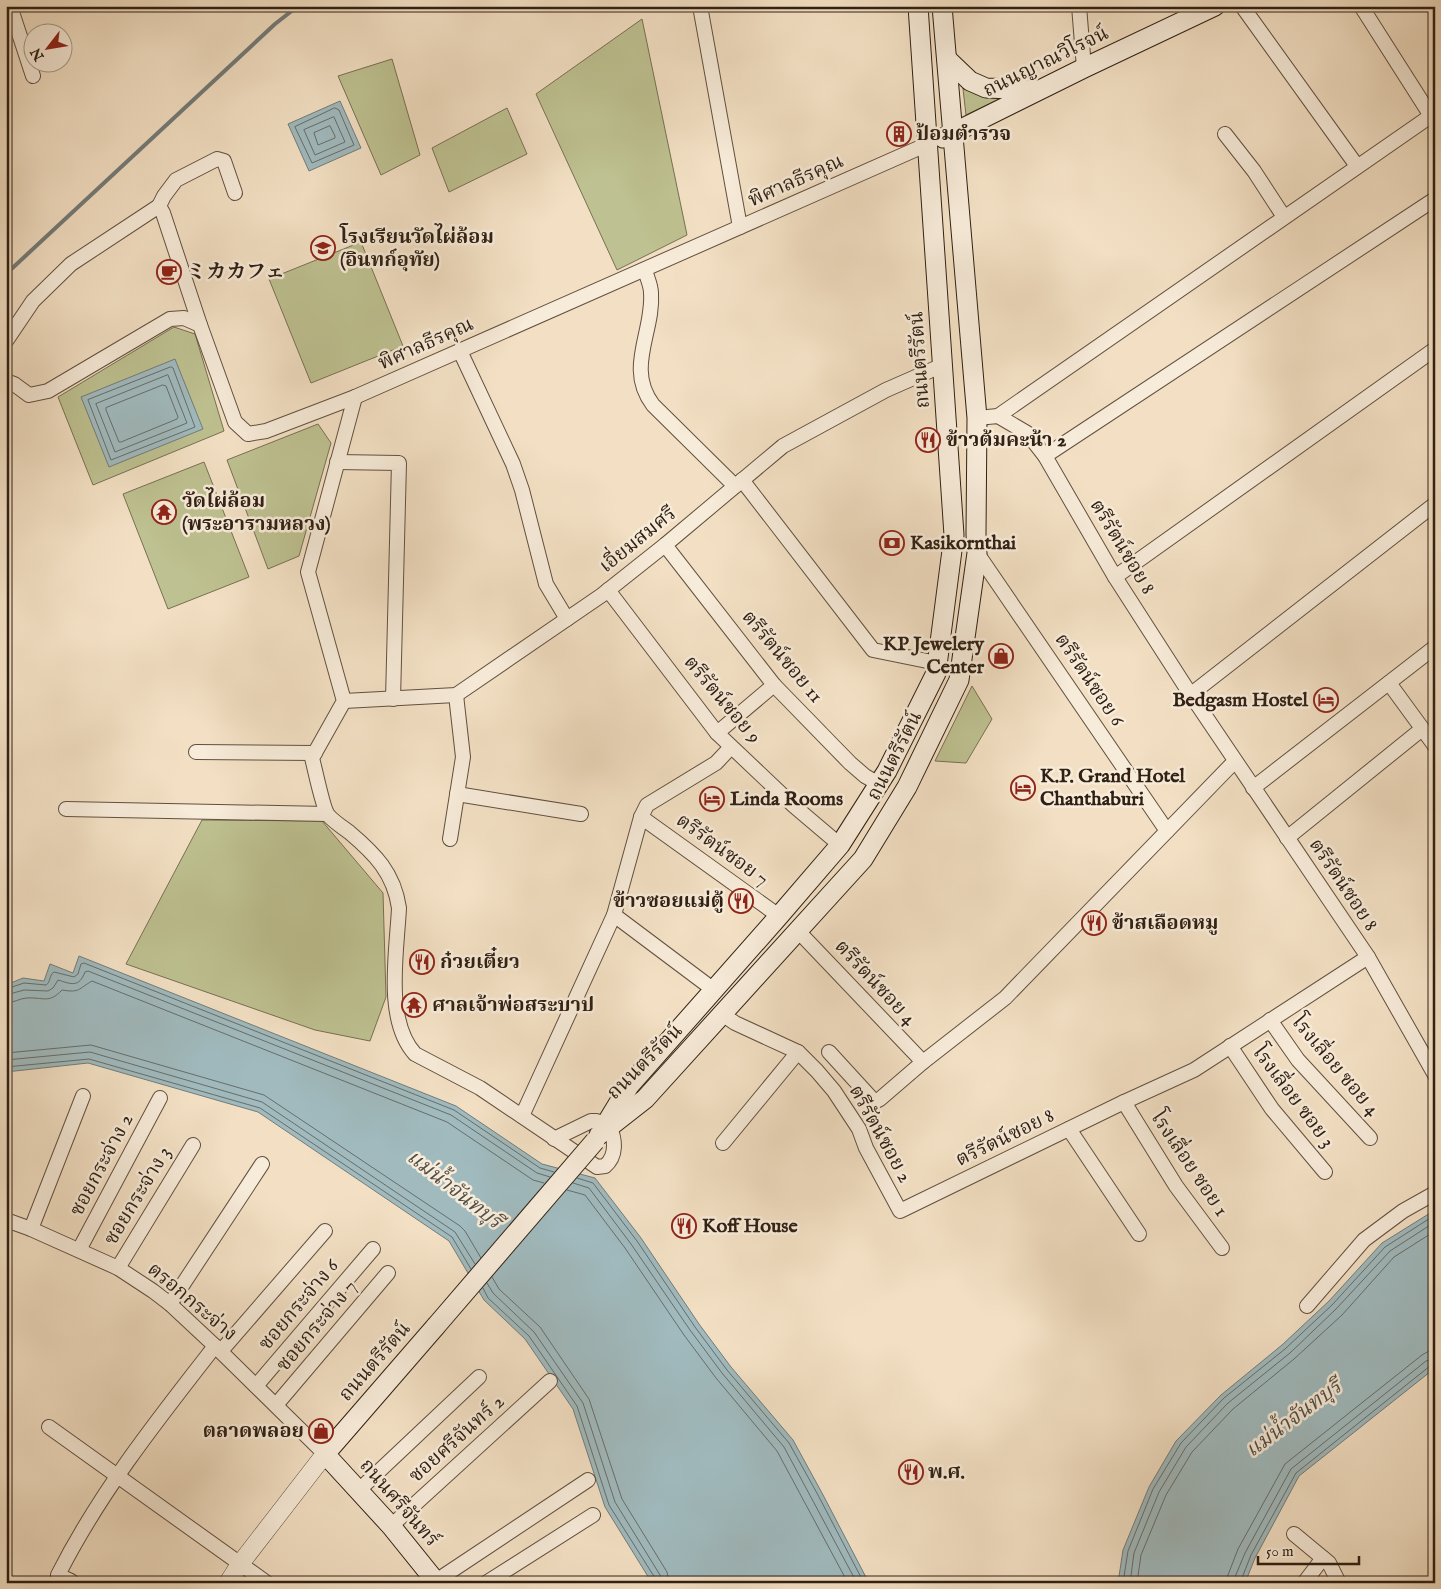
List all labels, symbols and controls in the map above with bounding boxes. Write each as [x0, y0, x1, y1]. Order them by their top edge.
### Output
street label: ถนนญาณวิโรจน์ [978, 18, 1113, 103]
north arrow [22, 22, 72, 72]
text: N [27, 44, 49, 65]
building icon: ป้อมตำรวจ [886, 121, 912, 147]
place label: ป้อมตำรวจ [916, 122, 1011, 147]
street label: พิศาลธีรคุณ [744, 149, 848, 213]
place label: โรงเรียนวัดไผ่ล้อม (อินทก์อุทัย) [339, 223, 494, 273]
school or university icon: โรงเรียนวัดไผ่ล้อม (อินทก์อุทัย) [310, 235, 336, 261]
cafe icon: ミカカフェ [156, 259, 182, 285]
place label: ミカカフェ [186, 260, 285, 285]
street label: ถนนตรีรัตน์ [904, 311, 936, 409]
street label: พิศาลธีรคุณ [374, 312, 478, 376]
restaurant icon: ข้าวต้มคะน้า 2 [915, 427, 941, 453]
place label: ข้าวต้มคะน้า 2 [946, 428, 1067, 453]
place label: วัดไผ่ล้อม (พระอารามหลวง) [182, 487, 331, 537]
street label: ตรีรัตน์ซอย 8 [1084, 495, 1160, 599]
street label: เอี่ยมสมศรี [592, 498, 682, 579]
temple icon: วัดไผ่ล้อม (พระอารามหลวง) [151, 499, 177, 525]
bank icon: Kasikornthai [879, 530, 905, 556]
place label: Kasikornthai [910, 531, 1017, 556]
street label: ตรีรัตน์ซอย 11 [736, 605, 828, 709]
street label: ตรีรัตน์ซอย 6 [1049, 629, 1130, 732]
place label: KP Jewelery Center [883, 632, 985, 680]
shop icon: KP Jewelery Center [988, 643, 1014, 669]
street label: ตรีรัตน์ซอย 9 [678, 651, 766, 749]
hotel icon: Bedgasm Hostel [1313, 687, 1339, 713]
place label: Bedgasm Hostel [1172, 688, 1309, 713]
street label: ถนนตรีรัตน์ [862, 707, 928, 805]
place label: K.P. Grand Hotel Chanthaburi [1040, 764, 1185, 812]
hotel icon: K.P. Grand Hotel Chanthaburi [1010, 775, 1036, 801]
hotel icon: Linda Rooms [699, 786, 725, 812]
place label: Linda Rooms [730, 787, 843, 812]
street label: ตรีรัตน์ซอย 7 [671, 808, 773, 892]
street label: ตรีรัตน์ซอย 8 [1303, 834, 1383, 936]
restaurant icon: ข้าวซอยแม่ตู้ [728, 888, 754, 914]
place label: ข้าวซอยแม่ตู้ [613, 889, 724, 914]
restaurant icon: ข้าสเลือดหมู [1081, 910, 1107, 936]
place label: ข้าสเลือดหมู [1112, 911, 1218, 936]
street label: ตรีรัตน์ซอย 4 [829, 935, 921, 1031]
place label: ก๋วยเตี๋ยว [440, 946, 520, 975]
restaurant icon: ก๋วยเตี๋ยว [409, 949, 435, 975]
temple icon: ศาลเจ้าพ่อสระบาป [401, 992, 427, 1018]
place label: ศาลเจ้าพ่อสระบาป [432, 993, 594, 1018]
street label: โรงเลื่อย ซอย 4 [1285, 1007, 1388, 1122]
street label: ถนนตรีรัตน์ [602, 1019, 688, 1105]
street label: โรงเลื่อย ซอย 3 [1246, 1038, 1343, 1153]
street label: ตรีรัตน์ซอย 2 [843, 1081, 917, 1187]
street label: ตรีรัตน์ซอย 8 [952, 1103, 1058, 1173]
street label: โรงเลื่อย ซอย 1 [1144, 1103, 1237, 1221]
street label: ซอยกระจ่าง 2 [65, 1109, 139, 1221]
water label: แม่น้ำจันทบุรี [401, 1141, 513, 1238]
street label: ซอยกระจ่าง 3 [99, 1142, 177, 1250]
restaurant icon: Koff House [671, 1213, 697, 1239]
place label: Koff House [702, 1214, 798, 1239]
street label: ซอยกระจ่าง 6 [254, 1254, 345, 1356]
street label: ตรอกกระจ่าง [142, 1257, 242, 1347]
street label: ซอยกระจ่าง 7 [271, 1275, 363, 1377]
street label: ถนนตรีรัตน์ [334, 1317, 416, 1407]
water label: แม่น้ำจันทบุรี [1238, 1368, 1351, 1464]
street label: ซอยศรีจันทร์ 2 [404, 1390, 510, 1488]
shop icon: ตลาดพลอย [308, 1418, 334, 1444]
place label: ตลาดพลอย [203, 1419, 304, 1444]
street label: ถนนศรีจันทร์ [354, 1454, 445, 1553]
restaurant icon: พ.ศ. [898, 1459, 924, 1485]
place label: พ.ศ. [928, 1460, 965, 1485]
scale bar [1258, 1534, 1360, 1566]
text: 50 m [1266, 1542, 1294, 1561]

